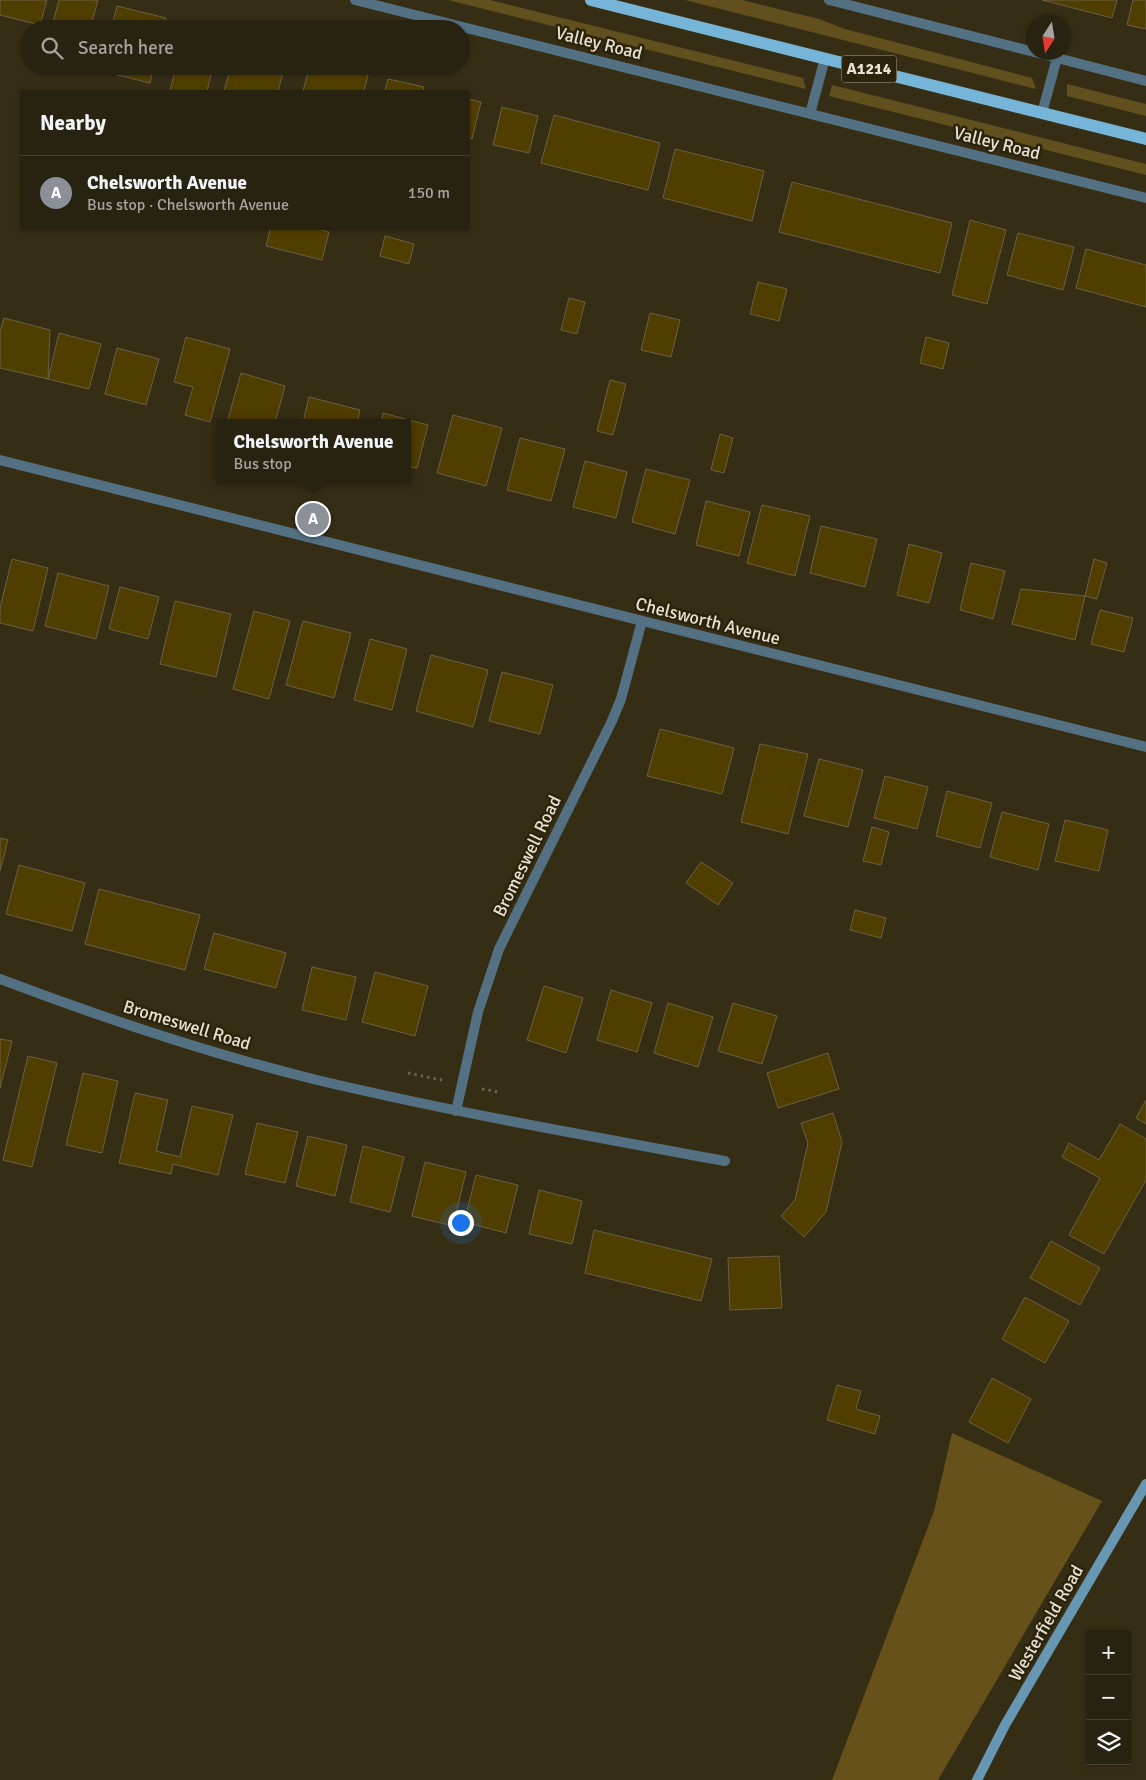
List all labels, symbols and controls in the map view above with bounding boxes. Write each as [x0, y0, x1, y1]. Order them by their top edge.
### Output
north arrow [1026, 15, 1071, 60]
search box [20, 20, 470, 75]
street label: Valley Road [553, 22, 645, 64]
icon: search [38, 34, 66, 62]
text: Search here [78, 36, 174, 60]
road number: A1214 [842, 56, 896, 82]
text: Nearby [40, 110, 106, 136]
street label: Valley Road [951, 122, 1043, 164]
text: Chelsworth Avenue [87, 171, 247, 195]
text: A [51, 183, 61, 203]
text: 150 m [408, 183, 450, 203]
text: Bus stop · Chelsworth Avenue [87, 195, 289, 215]
popup [216, 419, 411, 484]
text: Chelsworth Avenue [233, 430, 394, 454]
text: Bus stop [233, 454, 292, 474]
pin: A [297, 500, 329, 538]
street label: Chelsworth Avenue [633, 592, 783, 650]
street label: Bromeswell Road [488, 792, 566, 920]
street label: Bromeswell Road [121, 995, 253, 1055]
your location [448, 1210, 474, 1236]
street label: Westerfield Road [1004, 1561, 1088, 1685]
map controls [1086, 1630, 1131, 1765]
button: + [1086, 1630, 1131, 1675]
button: − [1086, 1675, 1131, 1720]
button: layers [1086, 1720, 1131, 1765]

